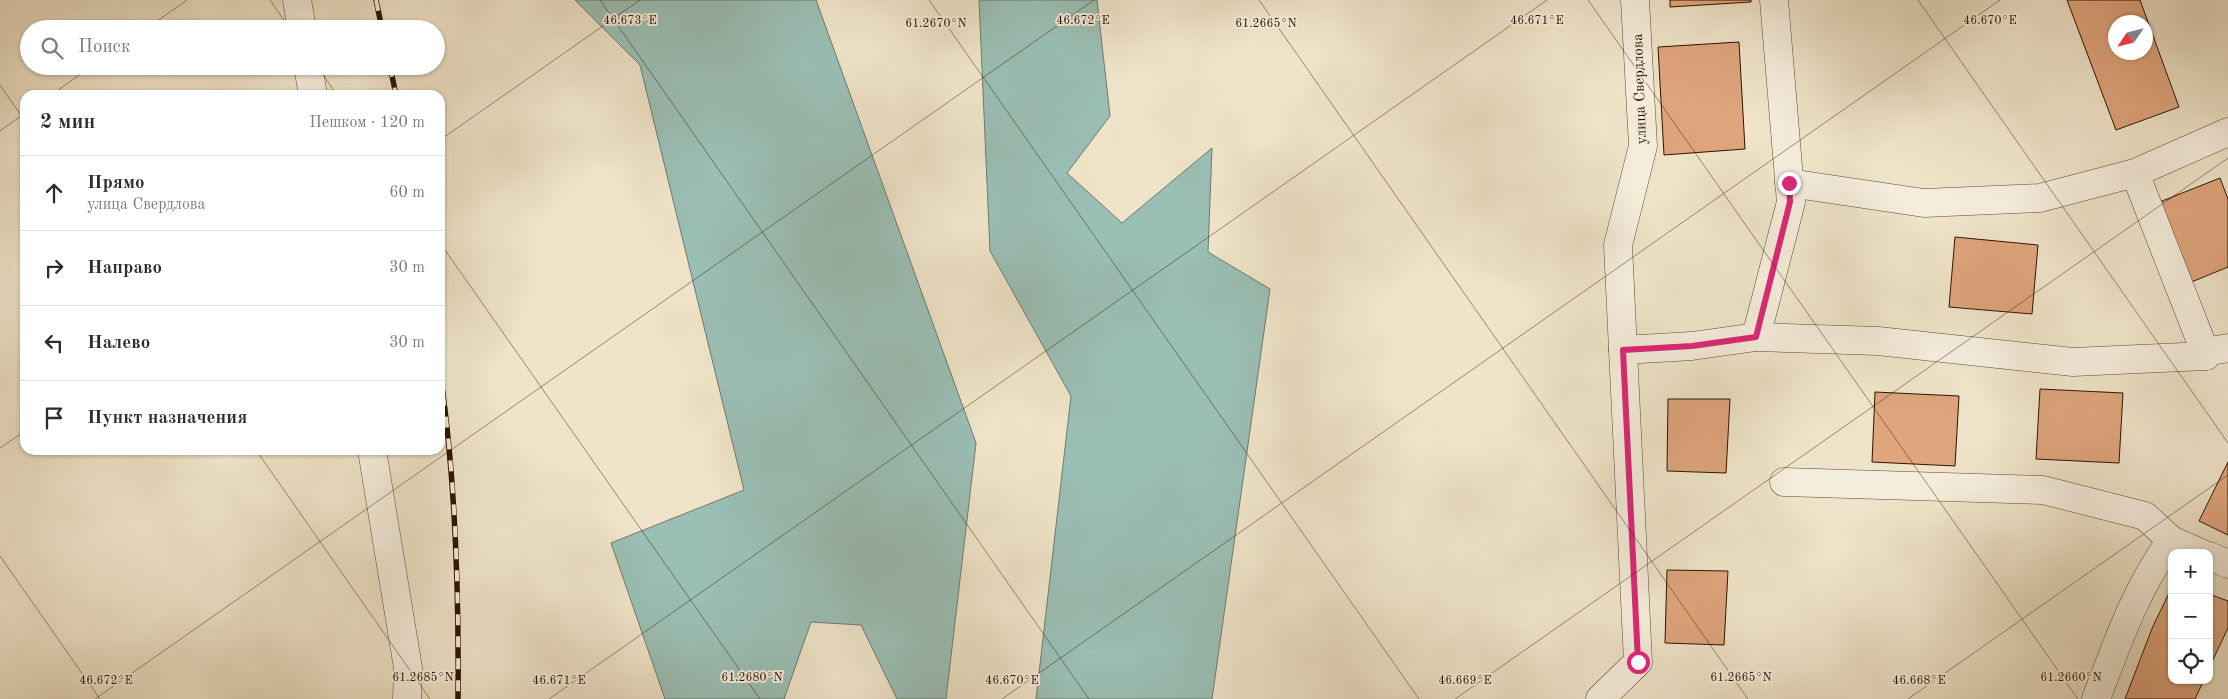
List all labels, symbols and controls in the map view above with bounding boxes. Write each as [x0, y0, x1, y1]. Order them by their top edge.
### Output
text: 46.673°E [603, 15, 657, 27]
text: 46.672°E [1056, 15, 1110, 27]
text: 46.671°E [1510, 15, 1564, 27]
text: 46.670°E [1963, 15, 2017, 27]
north arrow [2108, 15, 2153, 60]
text: 61.2665°N [1235, 17, 1297, 30]
text: 61.2670°N [905, 18, 967, 30]
search box [20, 20, 445, 75]
street label: улица Свердлова [1631, 33, 1650, 145]
icon: search [38, 34, 66, 62]
text: Поиск [78, 38, 130, 57]
text: 2 мин [40, 112, 95, 133]
text: Пешком · 120 m [309, 115, 425, 131]
route end [1778, 172, 1801, 195]
text: Прямо [87, 174, 145, 193]
icon: ahead [40, 179, 68, 207]
text: 60 m [389, 185, 425, 201]
text: улица Свердлова [87, 197, 205, 213]
icon: right [40, 254, 68, 282]
text: Направо [87, 259, 162, 278]
text: 30 m [389, 260, 425, 276]
icon: left [40, 329, 68, 357]
text: Налево [87, 334, 150, 353]
text: 30 m [389, 335, 425, 351]
icon: arrive [40, 404, 68, 432]
text: Пункт назначения [87, 409, 247, 428]
map controls [2168, 549, 2213, 684]
button: + [2168, 549, 2213, 594]
button: − [2168, 594, 2213, 639]
button: locate [2168, 639, 2213, 684]
route start [1627, 651, 1650, 674]
text: 61.2685°N [392, 671, 454, 684]
text: 61.2665°N [1710, 671, 1772, 684]
text: 61.2680°N [721, 672, 783, 684]
text: 61.2660°N [2040, 672, 2102, 684]
text: 46.672°E [79, 675, 133, 687]
text: 46.671°E [532, 675, 586, 687]
text: 46.670°E [985, 675, 1039, 687]
text: 46.669°E [1438, 675, 1492, 687]
text: 46.668°E [1892, 675, 1946, 687]

